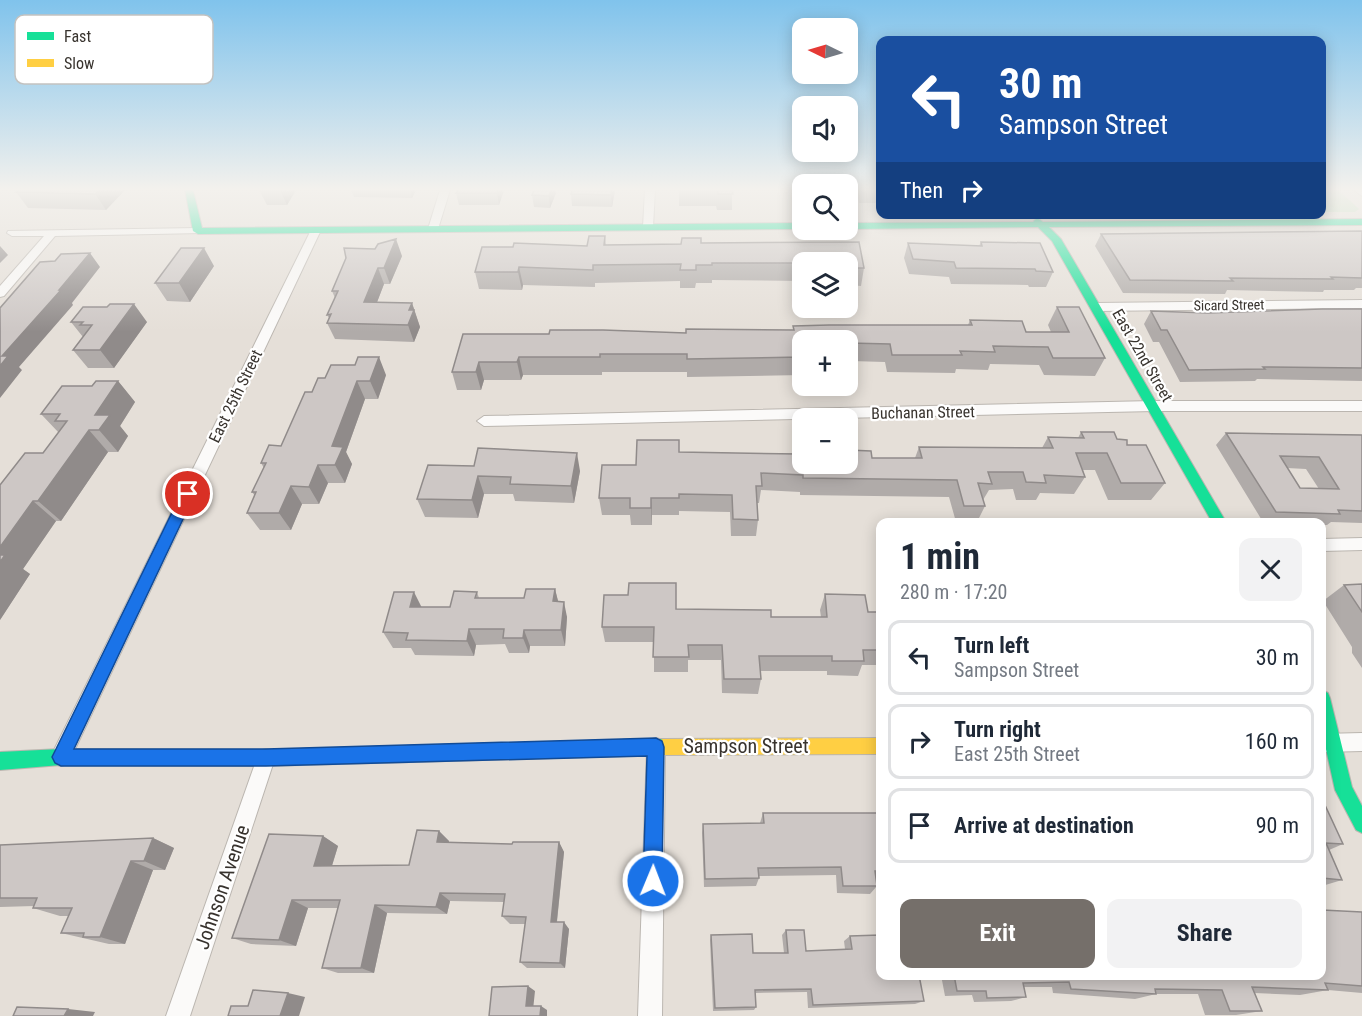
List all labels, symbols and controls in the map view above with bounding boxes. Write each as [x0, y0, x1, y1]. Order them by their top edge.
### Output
legend [15, 15, 213, 84]
north arrow [792, 18, 858, 84]
map controls [792, 18, 858, 474]
text: Fast [64, 27, 91, 46]
text: Slow [64, 54, 94, 73]
text: 30 m [999, 59, 1082, 108]
icon: left [900, 60, 978, 138]
button: sound [792, 96, 858, 162]
text: Sampson Street [999, 109, 1168, 141]
button: search [792, 174, 858, 240]
icon: right [955, 174, 988, 207]
text: Then [900, 178, 943, 203]
button: layers [792, 252, 858, 318]
street label: Sicard Street [1193, 296, 1265, 314]
street label: East 22nd Street [1108, 305, 1177, 405]
button: + [792, 330, 858, 396]
street label: East 25th Street [205, 347, 266, 446]
street label: Buchanan Street [871, 402, 975, 423]
button: − [792, 408, 858, 474]
pin [162, 468, 213, 519]
icon: arrive [171, 477, 204, 510]
text: 1 min [900, 536, 980, 578]
button: close [1239, 538, 1302, 601]
text: 280 m · 17:20 [900, 580, 1007, 604]
text: Turn left [954, 633, 1029, 658]
icon: left [903, 641, 936, 674]
text: 30 m [1256, 645, 1299, 670]
text: Sampson Street [954, 658, 1079, 682]
text: Turn right [954, 717, 1041, 742]
icon: right [903, 725, 936, 758]
text: 160 m [1245, 729, 1299, 754]
street label: Sampson Street [683, 734, 809, 758]
text: East 25th Street [954, 742, 1080, 766]
icon: arrive [903, 809, 936, 842]
text: Arrive at destination [954, 813, 1134, 838]
text: 90 m [1256, 813, 1299, 838]
street label: Johnson Avenue [189, 822, 255, 952]
position arrow [621, 849, 685, 913]
button: Exit [900, 899, 1095, 968]
button: Share [1107, 899, 1302, 968]

